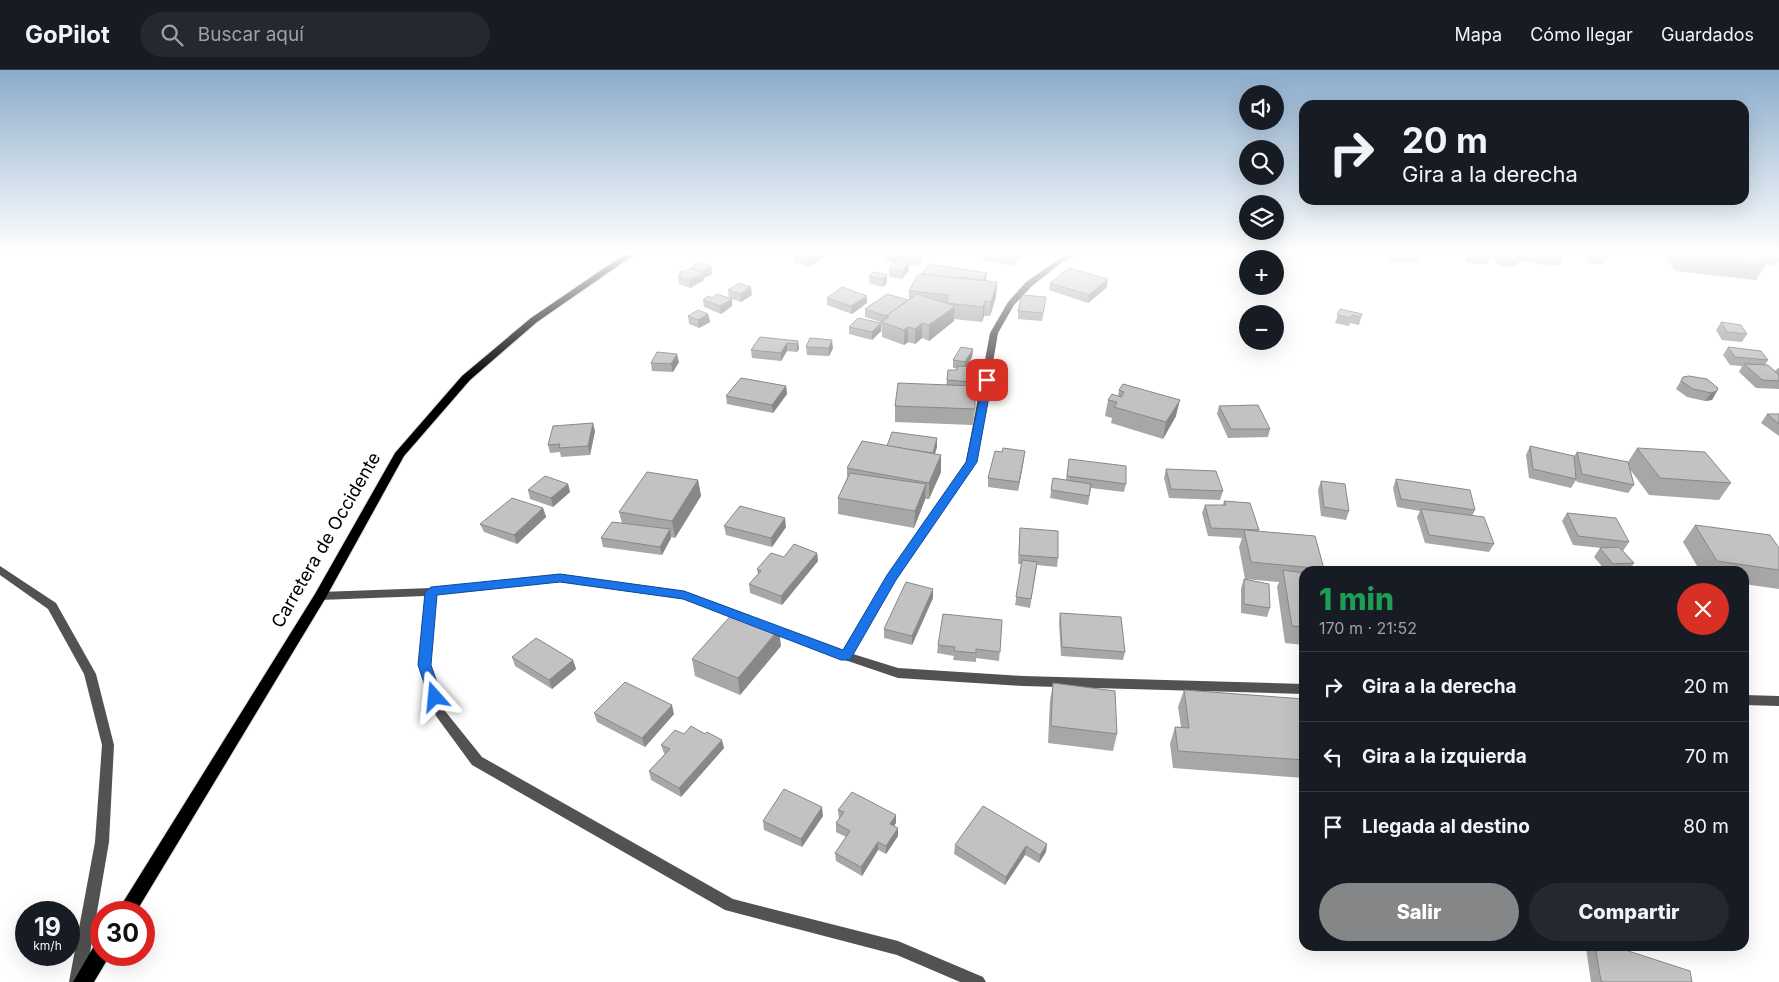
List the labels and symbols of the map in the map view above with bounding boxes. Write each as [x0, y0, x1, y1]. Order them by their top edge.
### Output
pin [966, 359, 1008, 401]
street label: Carretera de Occidente [267, 448, 384, 631]
position arrow [408, 670, 460, 722]
speed limit sign: 30 [90, 901, 155, 966]

